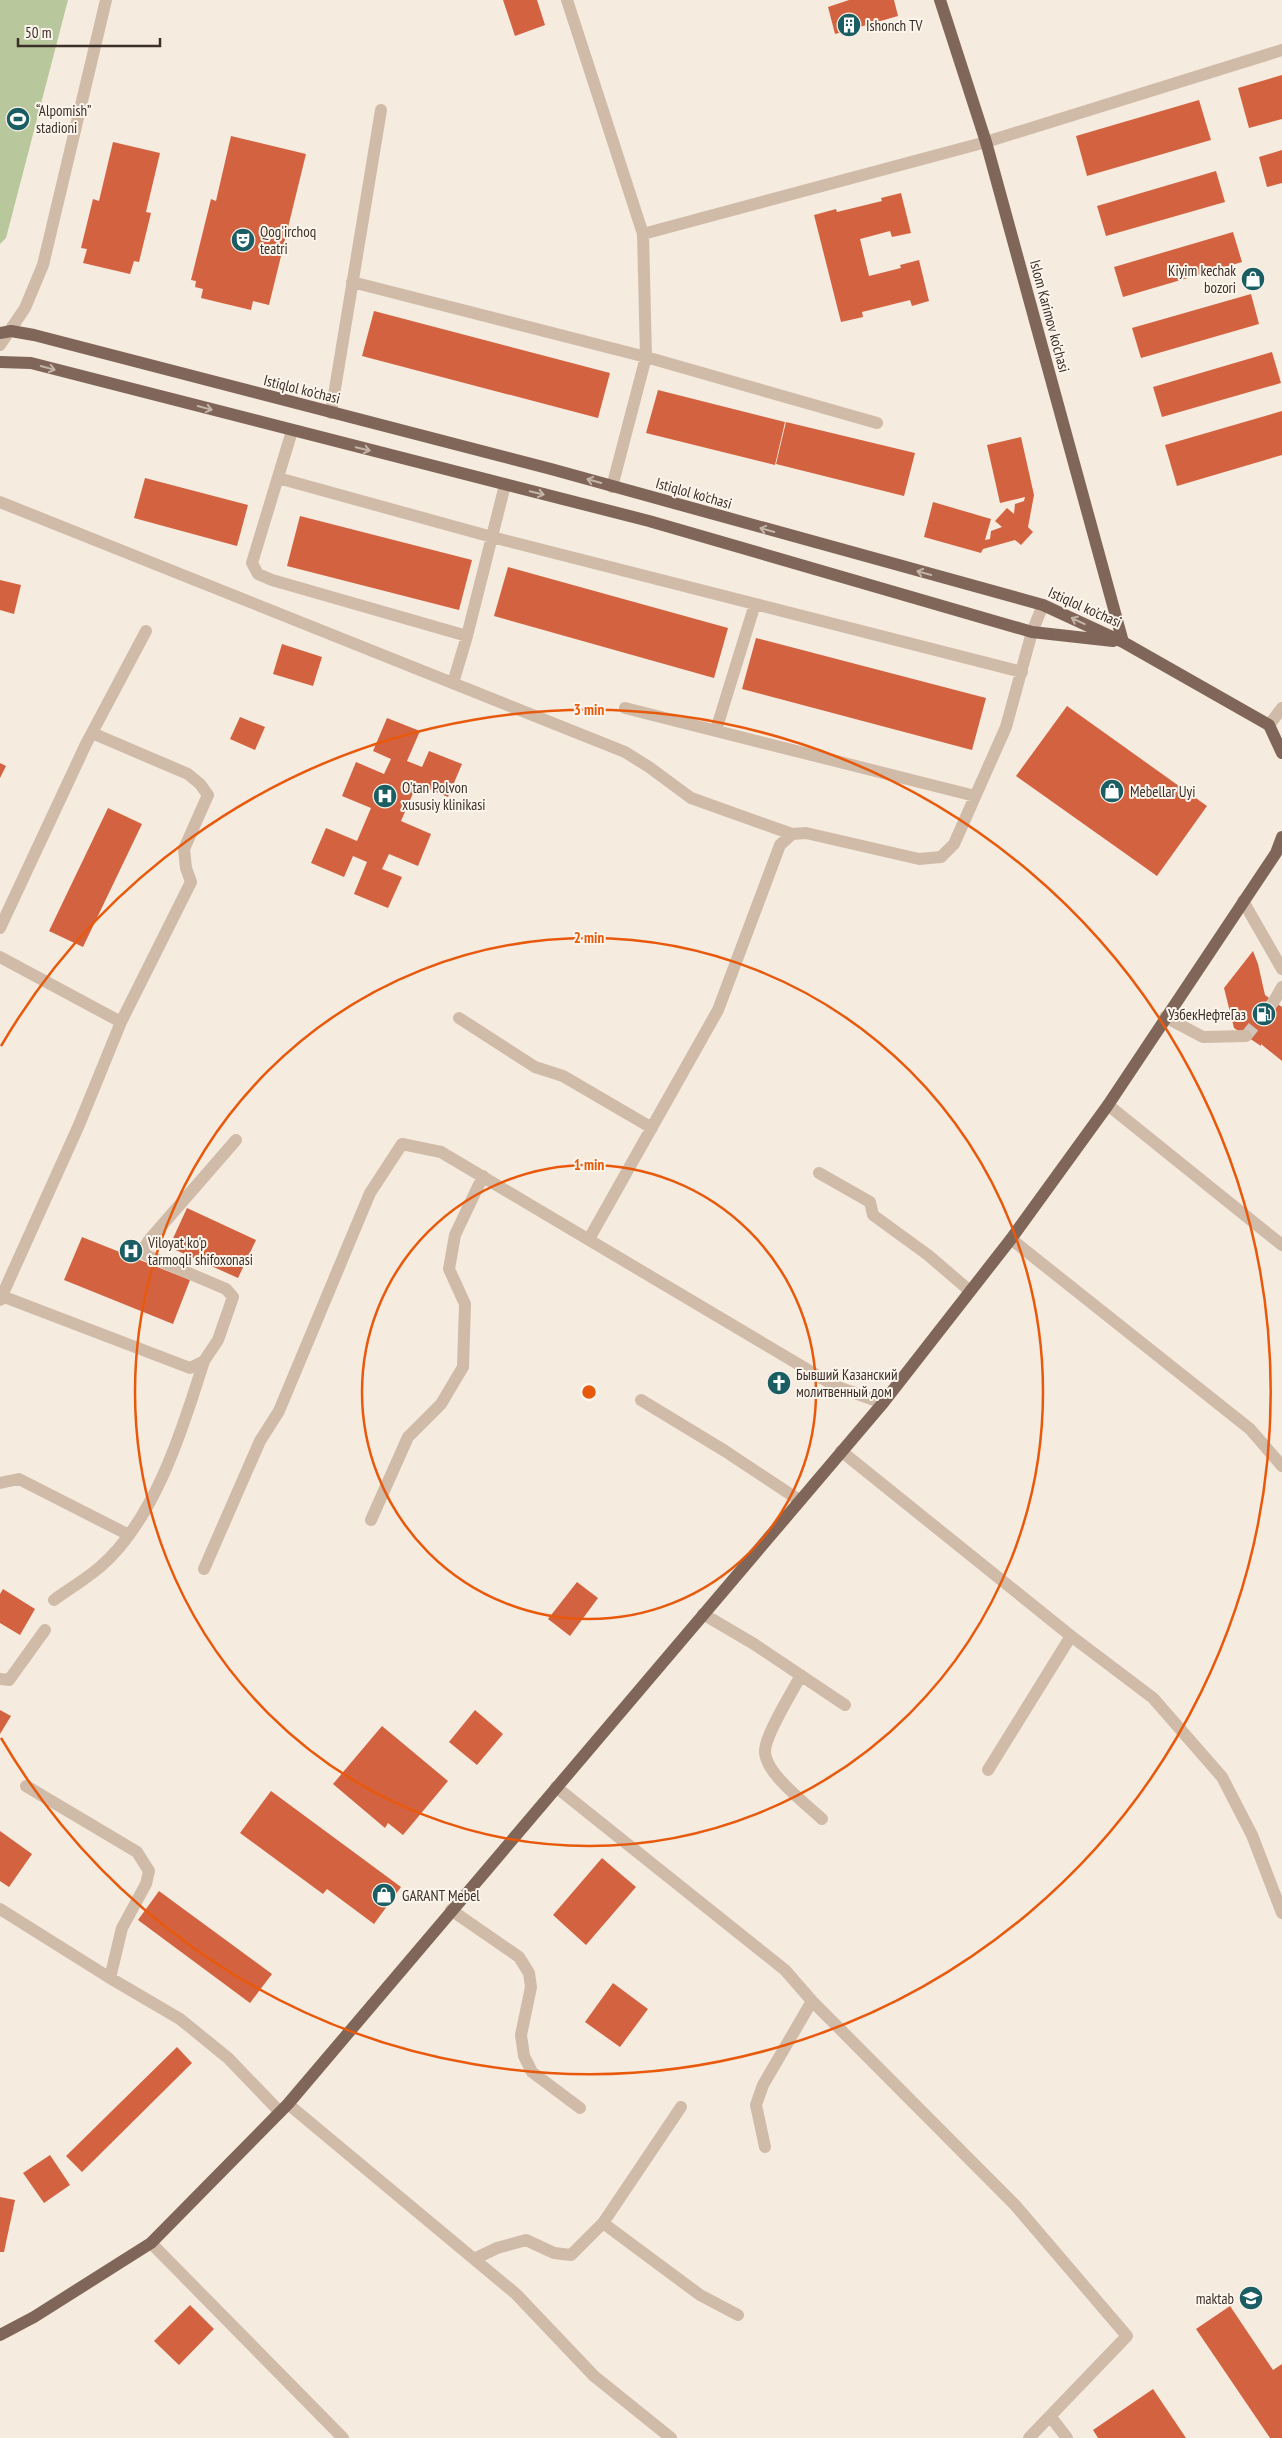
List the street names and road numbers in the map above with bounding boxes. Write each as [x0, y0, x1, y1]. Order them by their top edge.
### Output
street label: Islom Karimov ko'chasi [1026, 258, 1074, 374]
street label: Istiqlol ko'chasi [262, 370, 342, 408]
street label: Istiqlol ko'chasi [654, 473, 734, 513]
street label: Istiqlol ko'chasi [1045, 582, 1125, 632]

